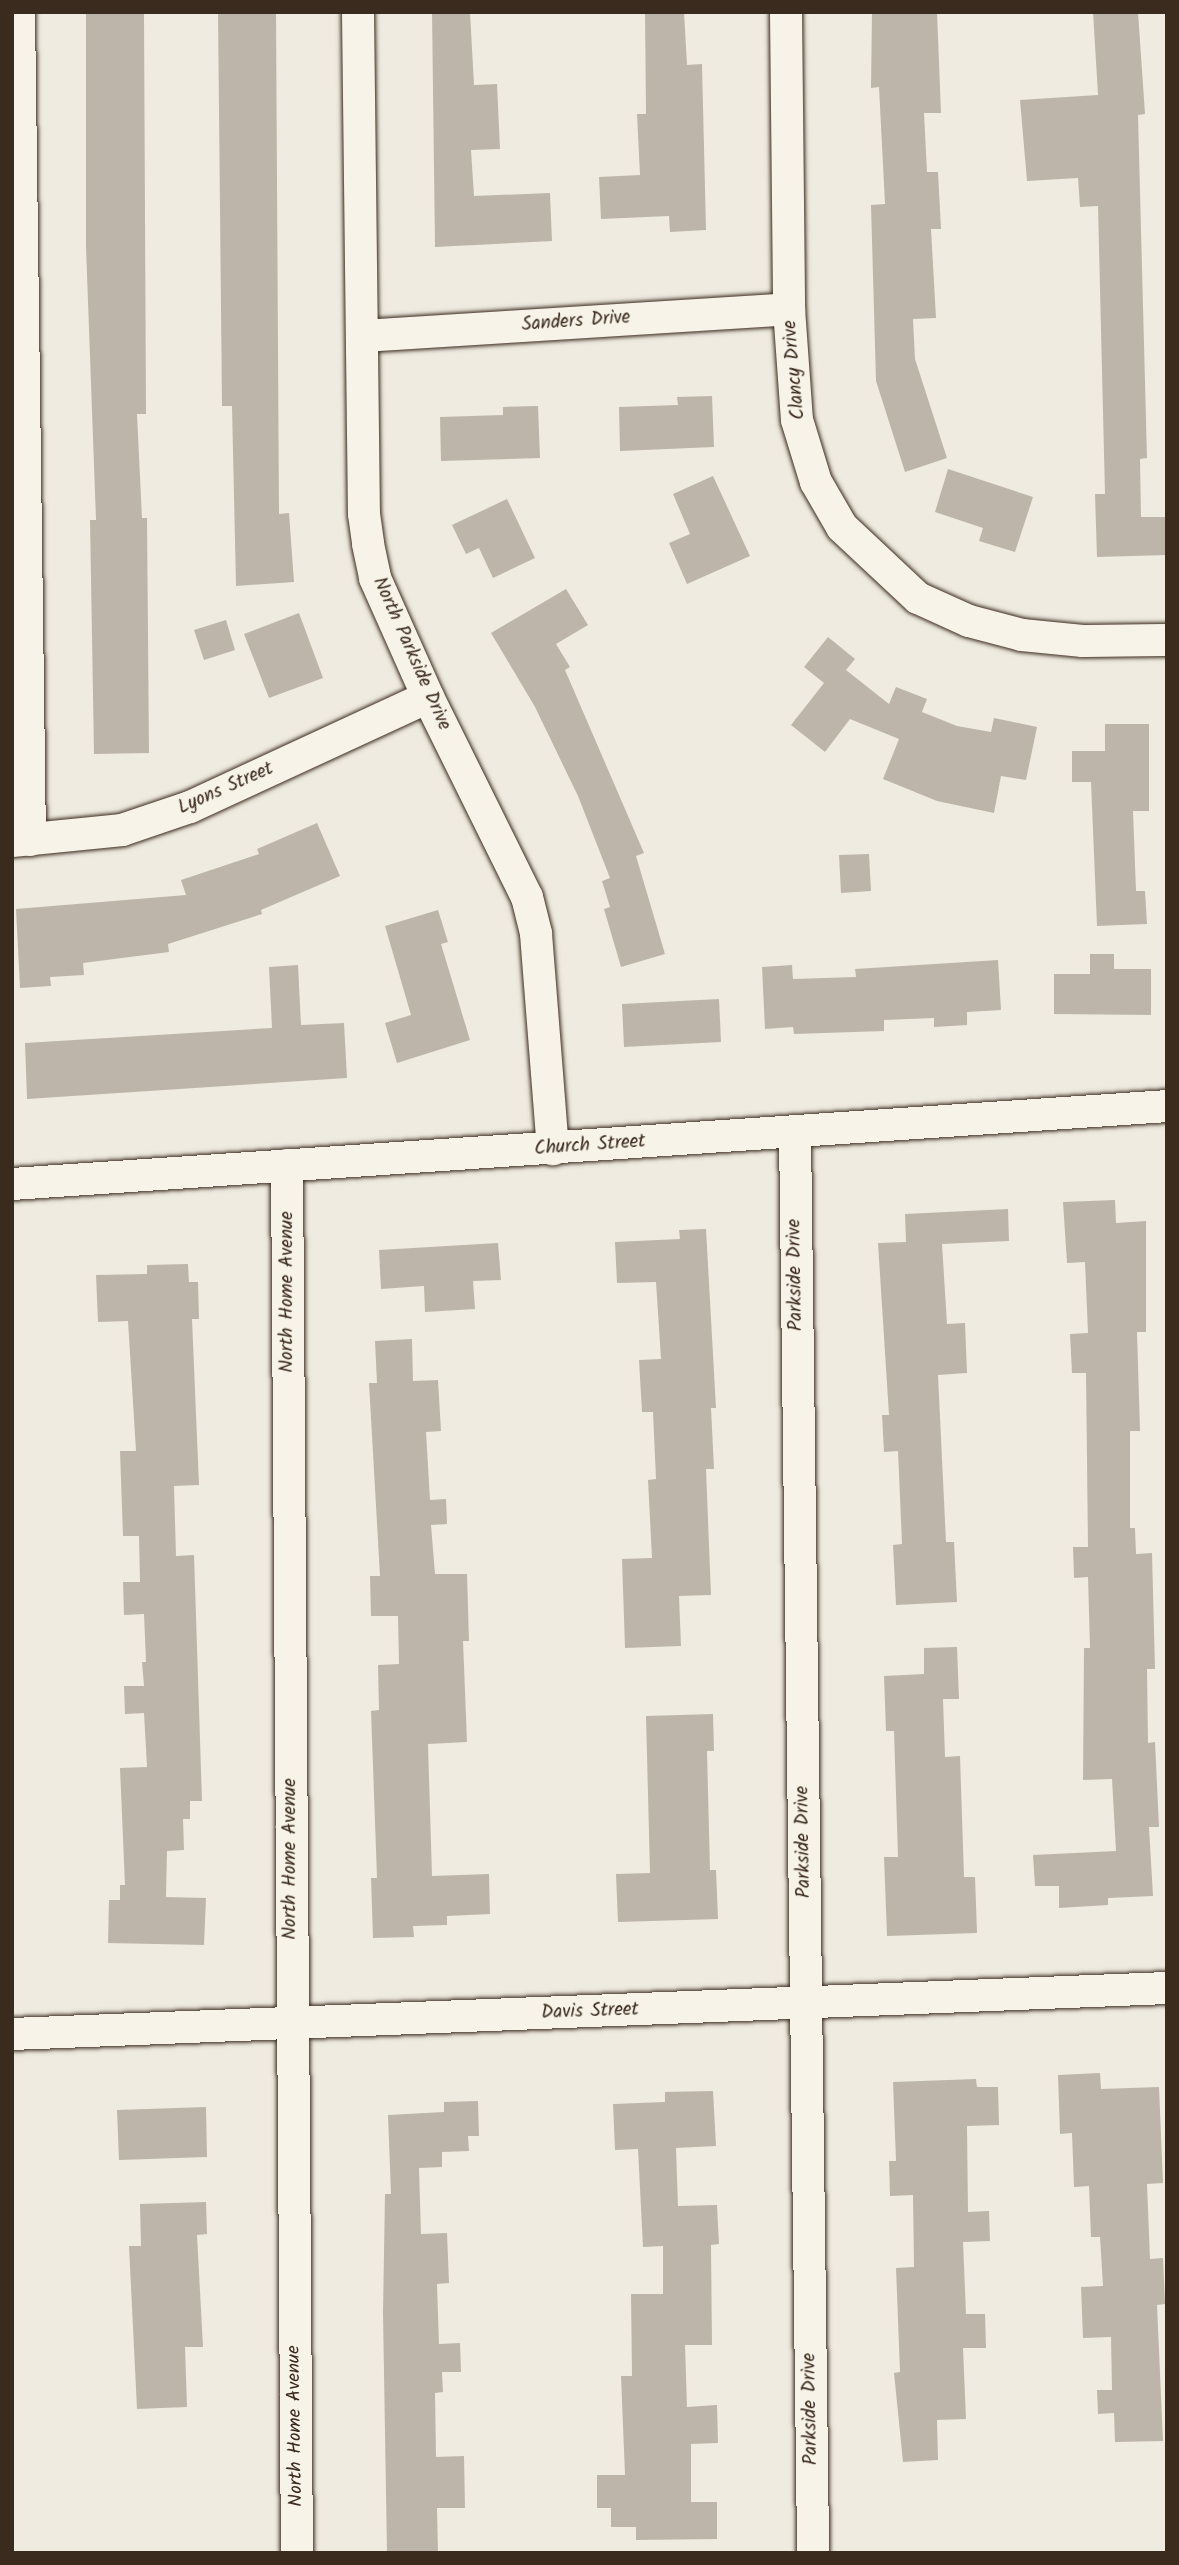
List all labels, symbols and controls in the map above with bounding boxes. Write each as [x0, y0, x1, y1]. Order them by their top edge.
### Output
street label: Sanders Drive [521, 307, 631, 337]
street label: Clancy Drive [779, 319, 811, 421]
street label: North Parkside Drive [367, 574, 455, 734]
street label: Lyons Street [175, 758, 277, 820]
street label: Church Street [534, 1131, 646, 1161]
street label: North Home Avenue [277, 1211, 299, 1373]
street label: Parkside Drive [784, 1219, 808, 1331]
street label: North Home Avenue [280, 1778, 302, 1940]
street label: Parkside Drive [792, 1786, 816, 1898]
street label: Davis Street [541, 1999, 639, 2025]
street label: North Home Avenue [283, 2345, 309, 2507]
street label: Parkside Drive [799, 2353, 823, 2465]

